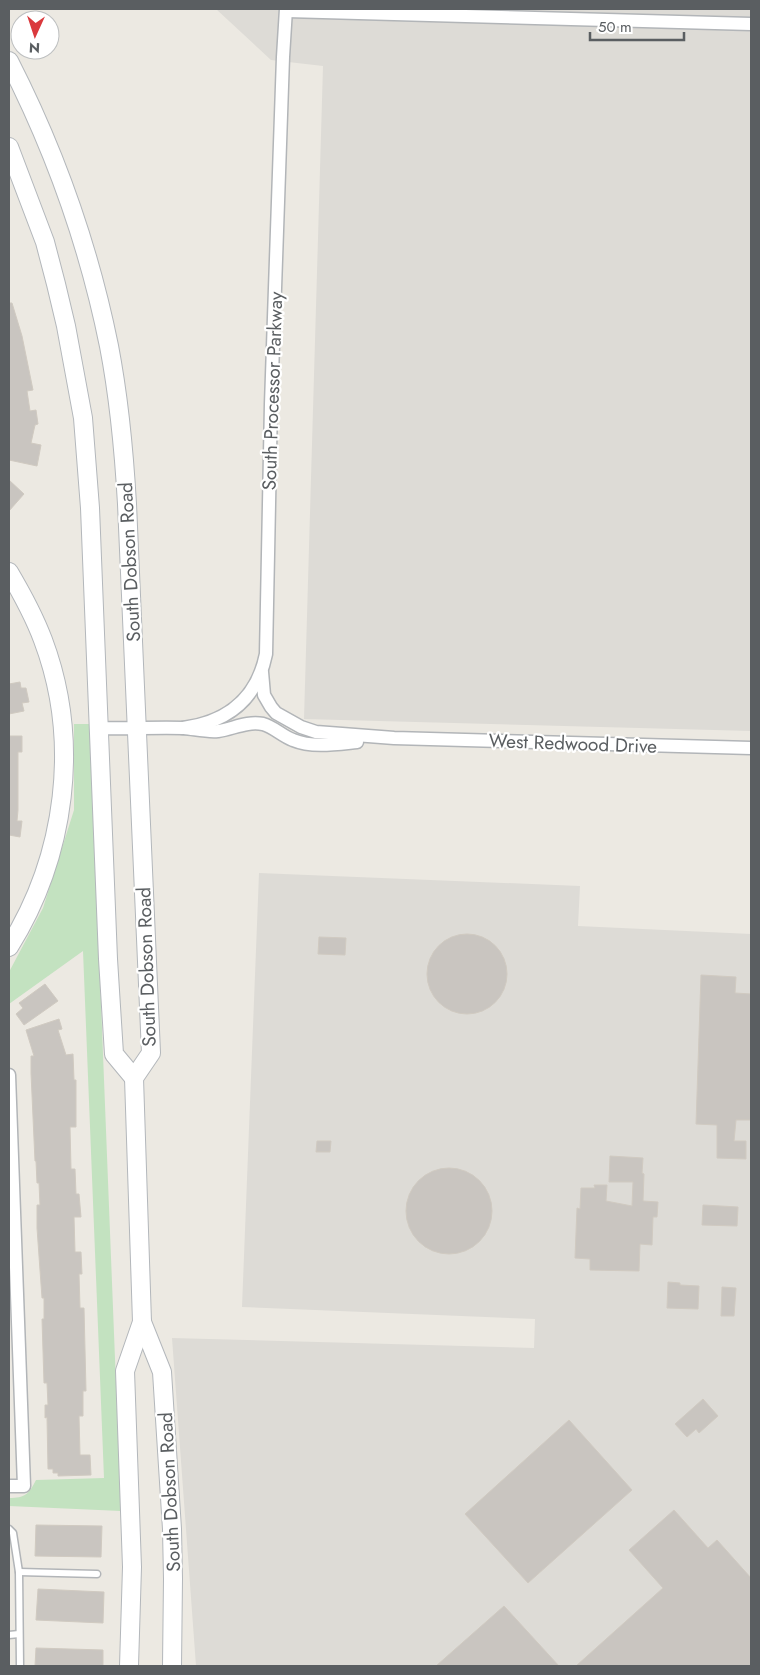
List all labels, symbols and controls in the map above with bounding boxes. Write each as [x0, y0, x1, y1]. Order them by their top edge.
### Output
north arrow [10, 10, 60, 60]
scale bar [590, 10, 684, 42]
text: 50 m [598, 16, 632, 38]
text: N [28, 38, 40, 58]
street label: South Processor Parkway [256, 291, 289, 491]
street label: South Dobson Road [112, 481, 147, 642]
street label: West Redwood Drive [488, 727, 658, 760]
street label: South Dobson Road [130, 887, 163, 1047]
street label: South Dobson Road [152, 1411, 187, 1572]

